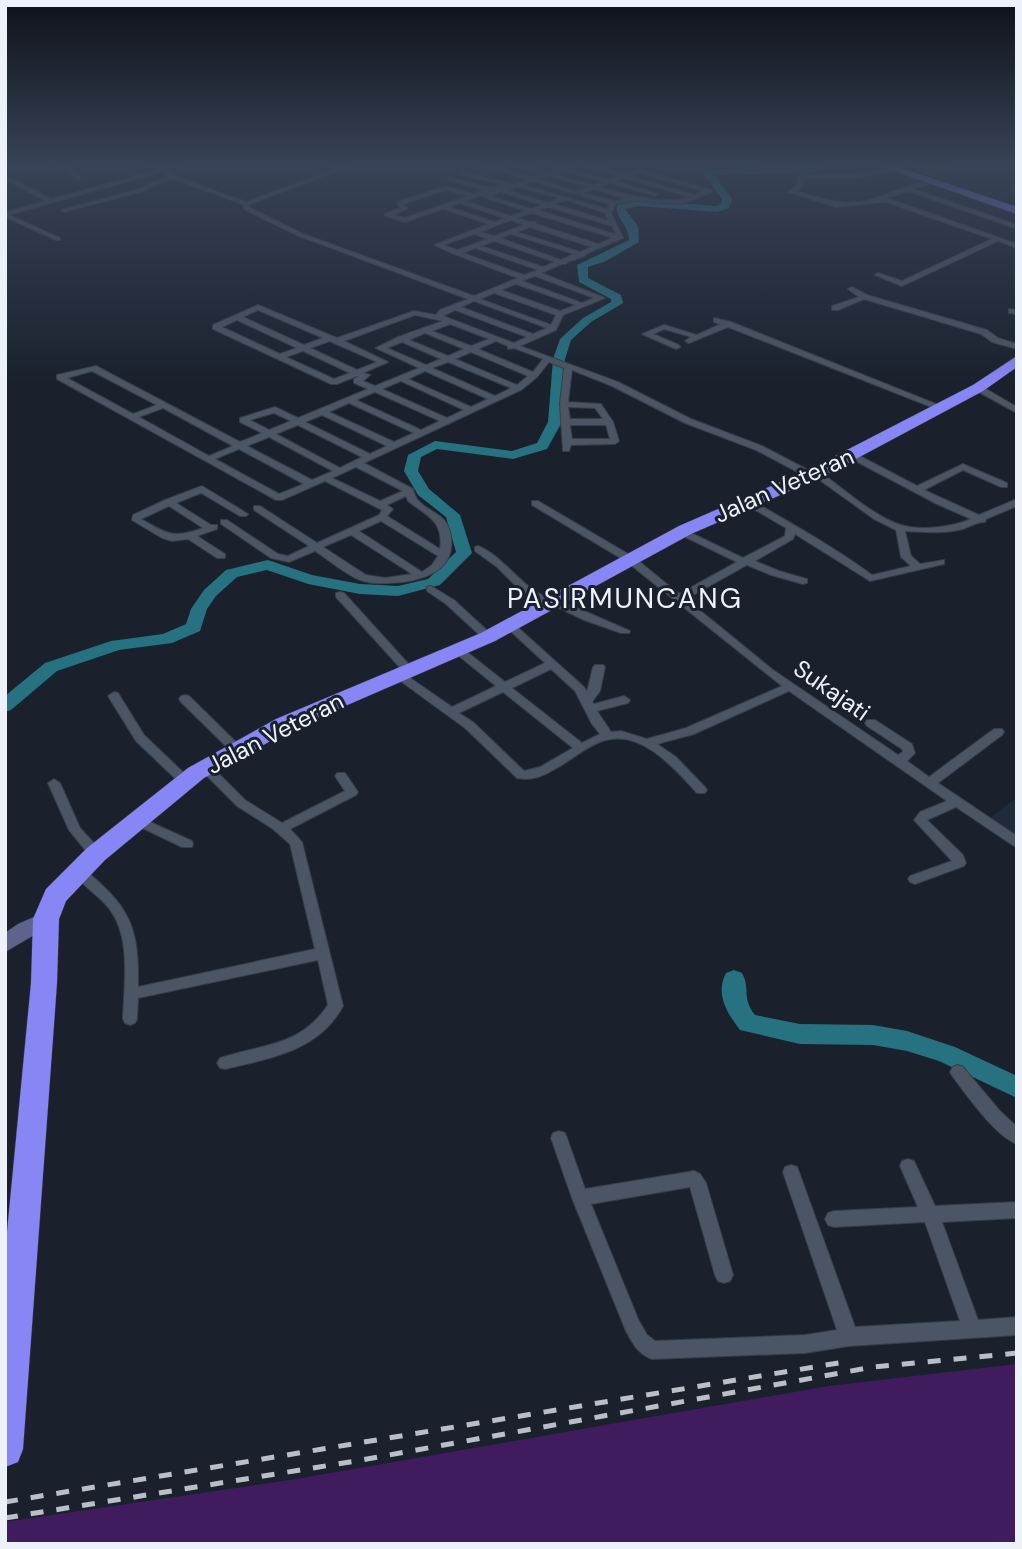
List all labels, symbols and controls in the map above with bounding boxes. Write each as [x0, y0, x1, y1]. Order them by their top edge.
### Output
street label: Jalan Veteran [709, 440, 859, 530]
district label: PASIRMUNCANG [507, 580, 743, 617]
street label: Sukajati [788, 653, 876, 727]
street label: Jalan Veteran [201, 685, 349, 781]

